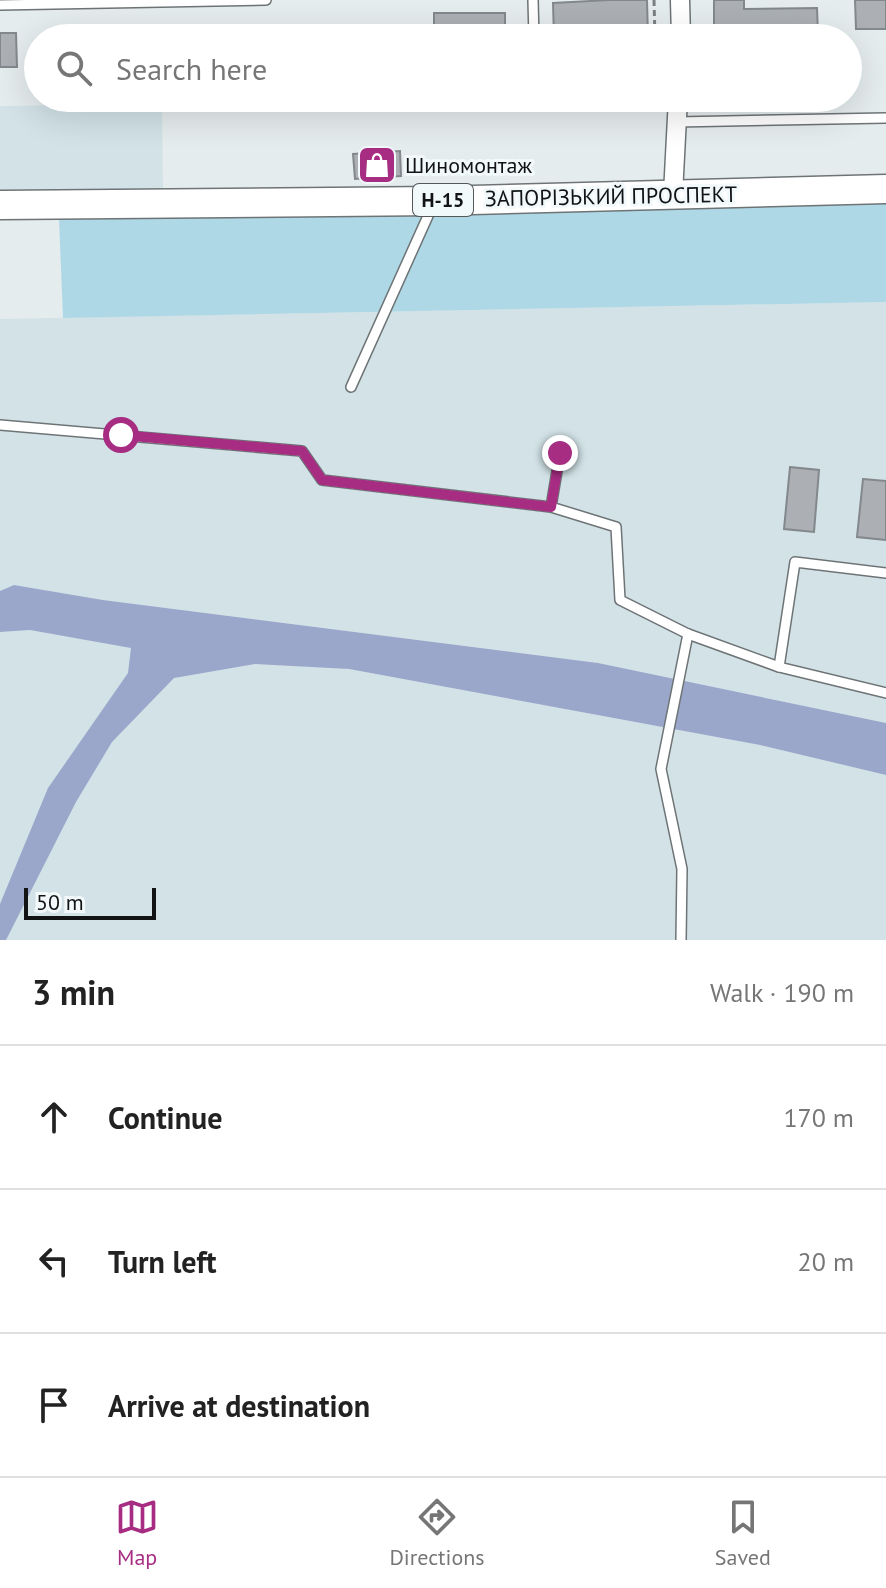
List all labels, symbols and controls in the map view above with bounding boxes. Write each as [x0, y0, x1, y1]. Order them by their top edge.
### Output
search box [24, 24, 862, 112]
icon: search [52, 46, 96, 90]
text: Search here [116, 49, 267, 88]
shop icon: Шиномонтаж [356, 144, 398, 186]
place label: Шиномонтаж [405, 151, 533, 179]
street label: ЗАПОРІЗЬКИЙ ПРОСПЕКТ [485, 180, 737, 212]
road number: Н-15 [413, 184, 473, 216]
route start [103, 417, 139, 453]
route end [542, 435, 578, 471]
scale bar [24, 884, 156, 920]
text: 50 m [36, 888, 84, 916]
text: 3 min [32, 970, 115, 1014]
text: Walk · 190 m [710, 976, 854, 1009]
icon: ahead [32, 1095, 76, 1139]
text: Continue [108, 1098, 222, 1137]
text: 170 m [783, 1101, 854, 1134]
icon: left [32, 1239, 76, 1283]
text: Turn left [108, 1242, 216, 1281]
text: 20 m [798, 1245, 854, 1278]
icon: arrive [32, 1383, 76, 1427]
text: Arrive at destination [108, 1386, 370, 1425]
tab: Map [115, 1495, 159, 1571]
tab: Directions [389, 1495, 485, 1571]
tab: Saved [715, 1495, 771, 1571]

